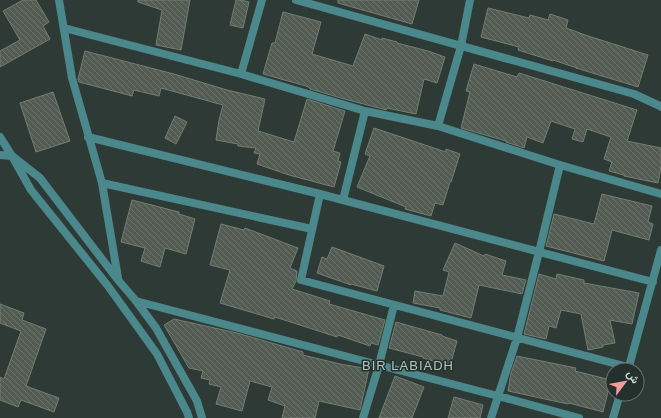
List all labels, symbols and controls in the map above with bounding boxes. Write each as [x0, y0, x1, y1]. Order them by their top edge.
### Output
district label: BIR LABIADH [362, 358, 454, 373]
north arrow [605, 362, 645, 402]
text: ش [624, 368, 642, 386]

